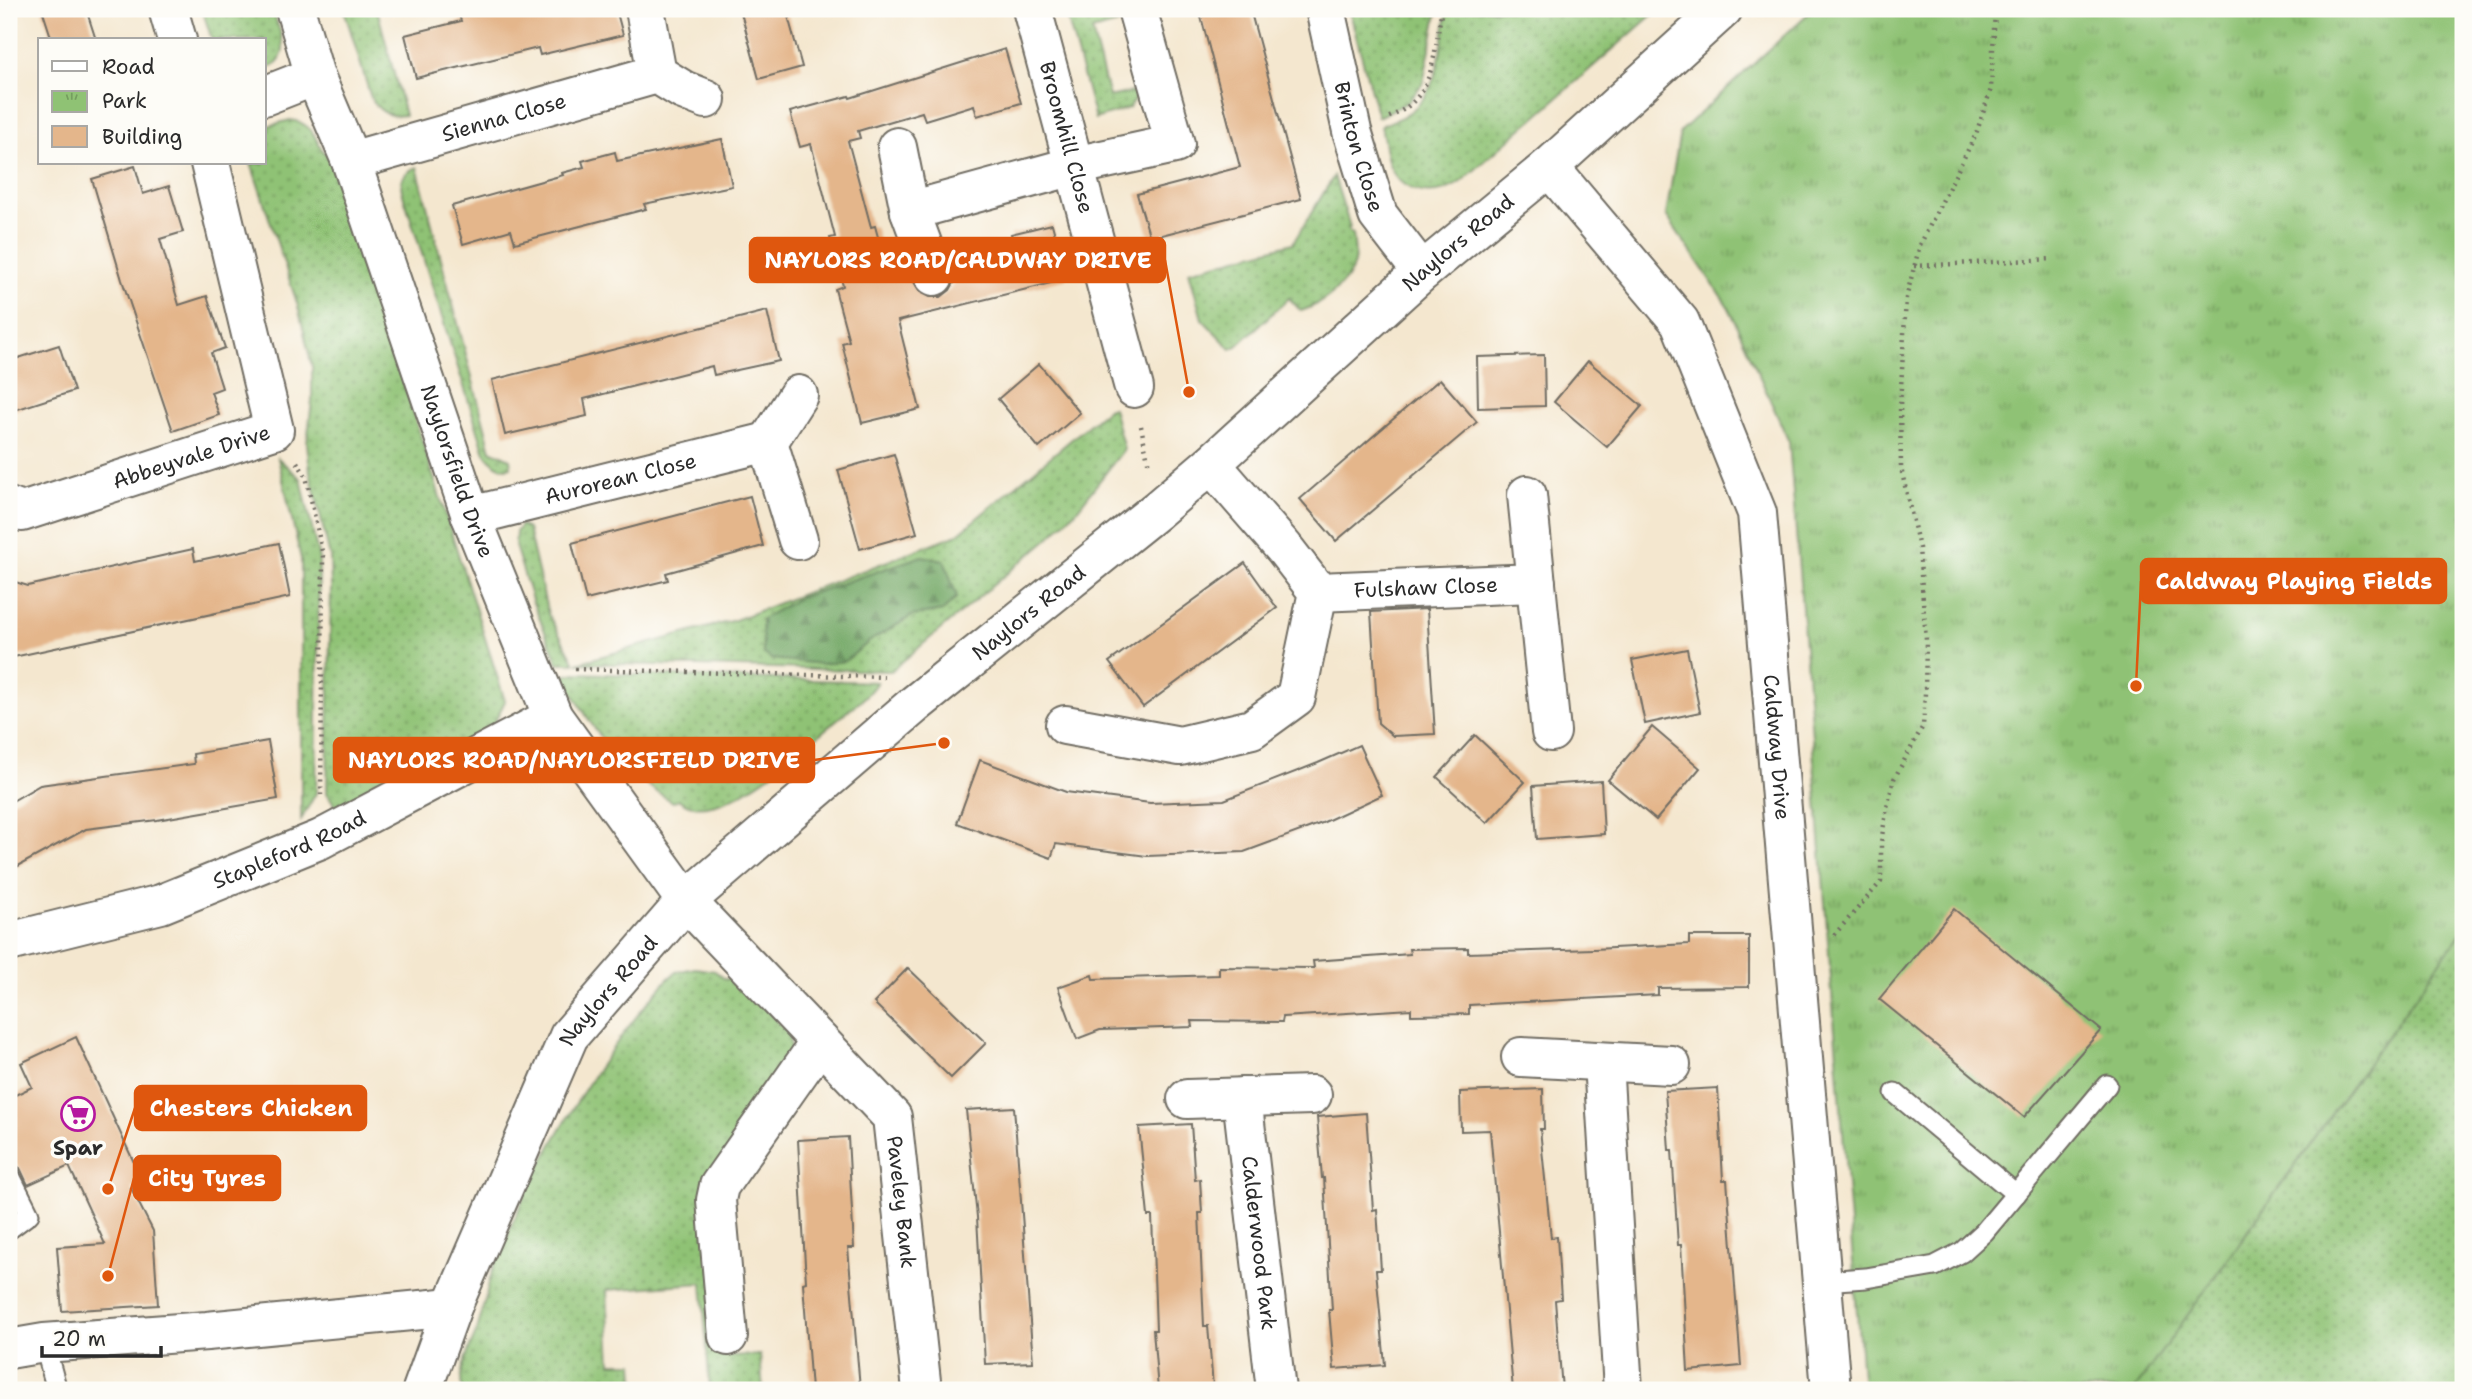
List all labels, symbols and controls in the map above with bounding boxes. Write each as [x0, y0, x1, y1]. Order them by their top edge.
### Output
legend [38, 38, 266, 164]
text: Road [102, 53, 155, 81]
street label: Broomhill Close [1033, 58, 1100, 217]
street label: Brinton Close [1327, 79, 1390, 216]
text: Park [102, 87, 147, 115]
street label: Sienna Close [438, 87, 569, 149]
text: Building [102, 123, 182, 151]
street label: Naylors Road [1396, 188, 1520, 298]
callout: NAYLORS ROAD/CALDWAY DRIVE [750, 238, 1165, 282]
text: NAYLORS ROAD/CALDWAY DRIVE [764, 245, 1152, 275]
street label: Naylorsfield Drive [414, 381, 501, 562]
street label: Abbeyvale Drive [109, 418, 274, 496]
street label: Aurorean Close [542, 446, 699, 511]
street label: Naylors Road [966, 559, 1092, 667]
callout: Caldway Playing Fields [2141, 559, 2446, 603]
text: Caldway Playing Fields [2156, 566, 2432, 596]
street label: Fulshaw Close [1353, 571, 1498, 604]
street label: Caldway Drive [1757, 673, 1797, 821]
callout: NAYLORS ROAD/NAYLORSFIELD DRIVE [334, 738, 814, 782]
text: NAYLORS ROAD/NAYLORSFIELD DRIVE [348, 745, 800, 775]
street label: Stapleford Road [209, 804, 371, 896]
street label: Naylors Road [552, 930, 664, 1050]
callout: Chesters Chicken [135, 1086, 366, 1130]
text: Chesters Chicken [149, 1093, 353, 1123]
supermarket icon: Spar [59, 1095, 97, 1133]
place label: Spar [53, 1134, 103, 1162]
street label: Paveley Bank [880, 1134, 923, 1270]
street label: Calderwood Park [1235, 1154, 1283, 1332]
callout: City Tyres [134, 1156, 280, 1200]
text: City Tyres [148, 1163, 266, 1193]
scale bar [42, 1315, 161, 1359]
text: 20 m [52, 1325, 106, 1353]

